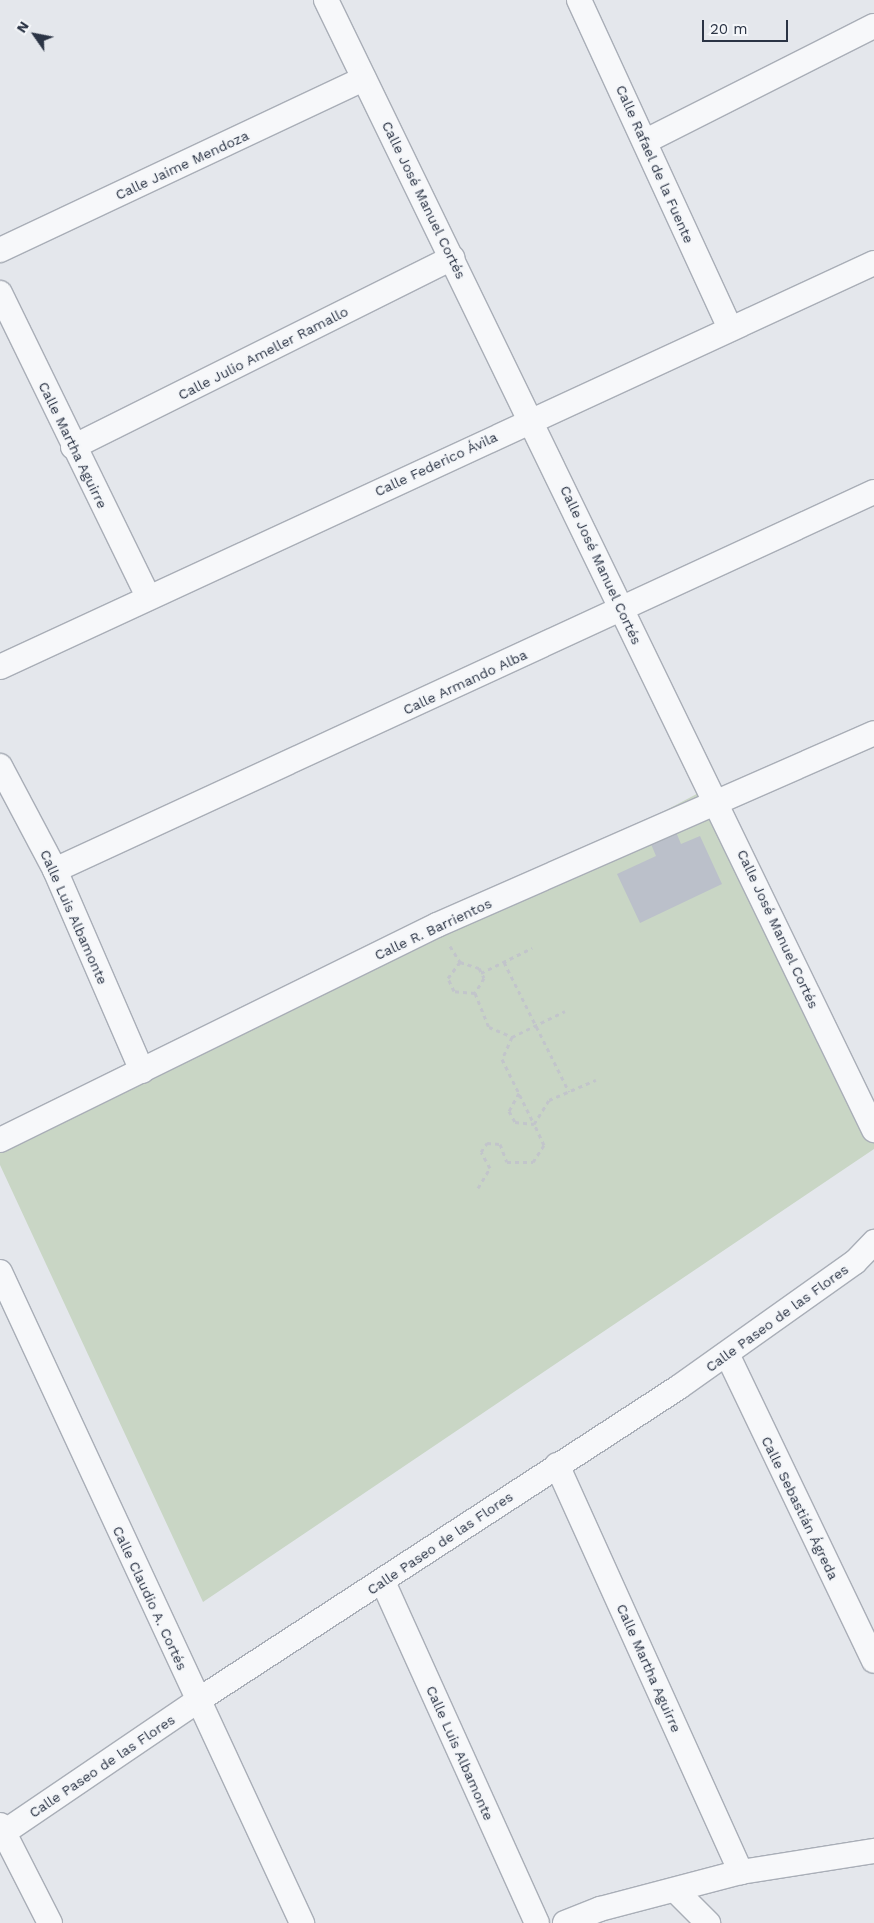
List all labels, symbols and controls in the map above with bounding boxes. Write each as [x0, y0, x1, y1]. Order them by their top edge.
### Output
north arrow [10, 10, 60, 60]
scale bar [704, 10, 790, 42]
text: N [13, 18, 32, 36]
text: 20 m [710, 20, 748, 38]
street label: Calle Rafael de la Fuente [612, 82, 698, 246]
street label: Calle José Manuel Cortés [378, 118, 470, 282]
street label: Calle Jaime Mendoza [113, 127, 251, 203]
street label: Calle Julio Ameller Ramallo [175, 302, 351, 404]
street label: Calle Martha Aguirre [35, 379, 111, 511]
street label: Calle Federico Ávila [372, 428, 500, 500]
street label: Calle José Manuel Cortés [557, 482, 645, 648]
street label: Calle Armando Alba [400, 646, 530, 718]
street label: Calle José Manuel Cortés [734, 846, 822, 1012]
street label: Calle Luis Albamonte [37, 847, 111, 987]
street label: Calle R. Barrientos [372, 894, 494, 964]
street label: Calle Paseo de las Flores [702, 1261, 852, 1375]
street label: Calle Sebastián Ágreda [758, 1433, 842, 1583]
street label: Calle Paseo de las Flores [364, 1488, 516, 1598]
street label: Calle Claudio A. Cortés [109, 1523, 191, 1673]
street label: Calle Martha Aguirre [613, 1601, 685, 1735]
street label: Calle Luis Albamonte [423, 1683, 497, 1823]
street label: Calle Paseo de las Flores [26, 1711, 178, 1821]

